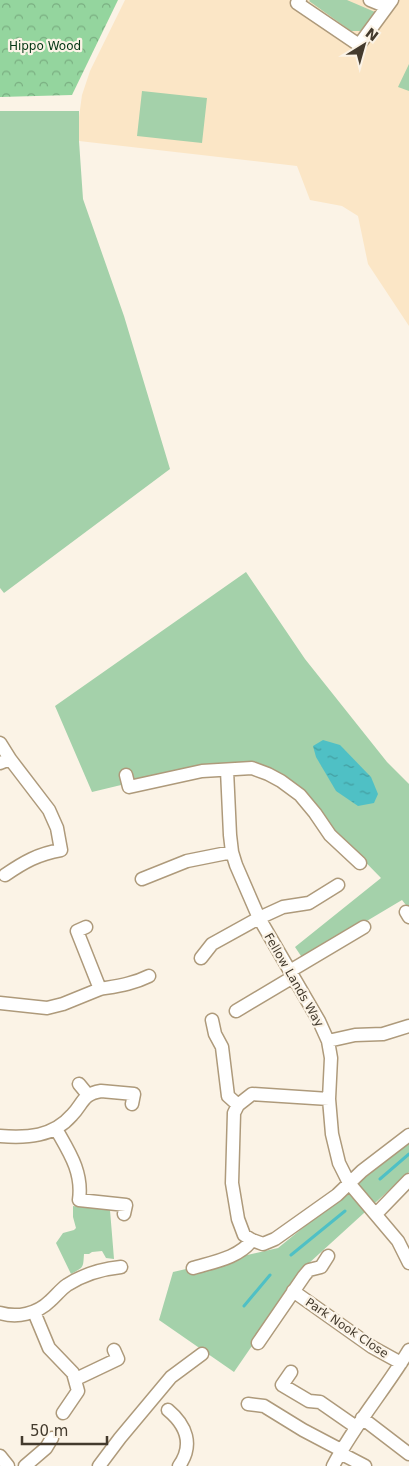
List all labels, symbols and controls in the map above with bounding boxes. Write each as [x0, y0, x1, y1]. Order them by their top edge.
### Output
north arrow [339, 20, 389, 70]
text: N [362, 25, 381, 45]
park label: Hippo Wood [9, 39, 81, 53]
street label: Fellow Lands Way [261, 931, 327, 1029]
street label: Park Nook Close [303, 1295, 391, 1361]
scale bar [22, 1414, 108, 1446]
text: 50 m [30, 1422, 68, 1440]

